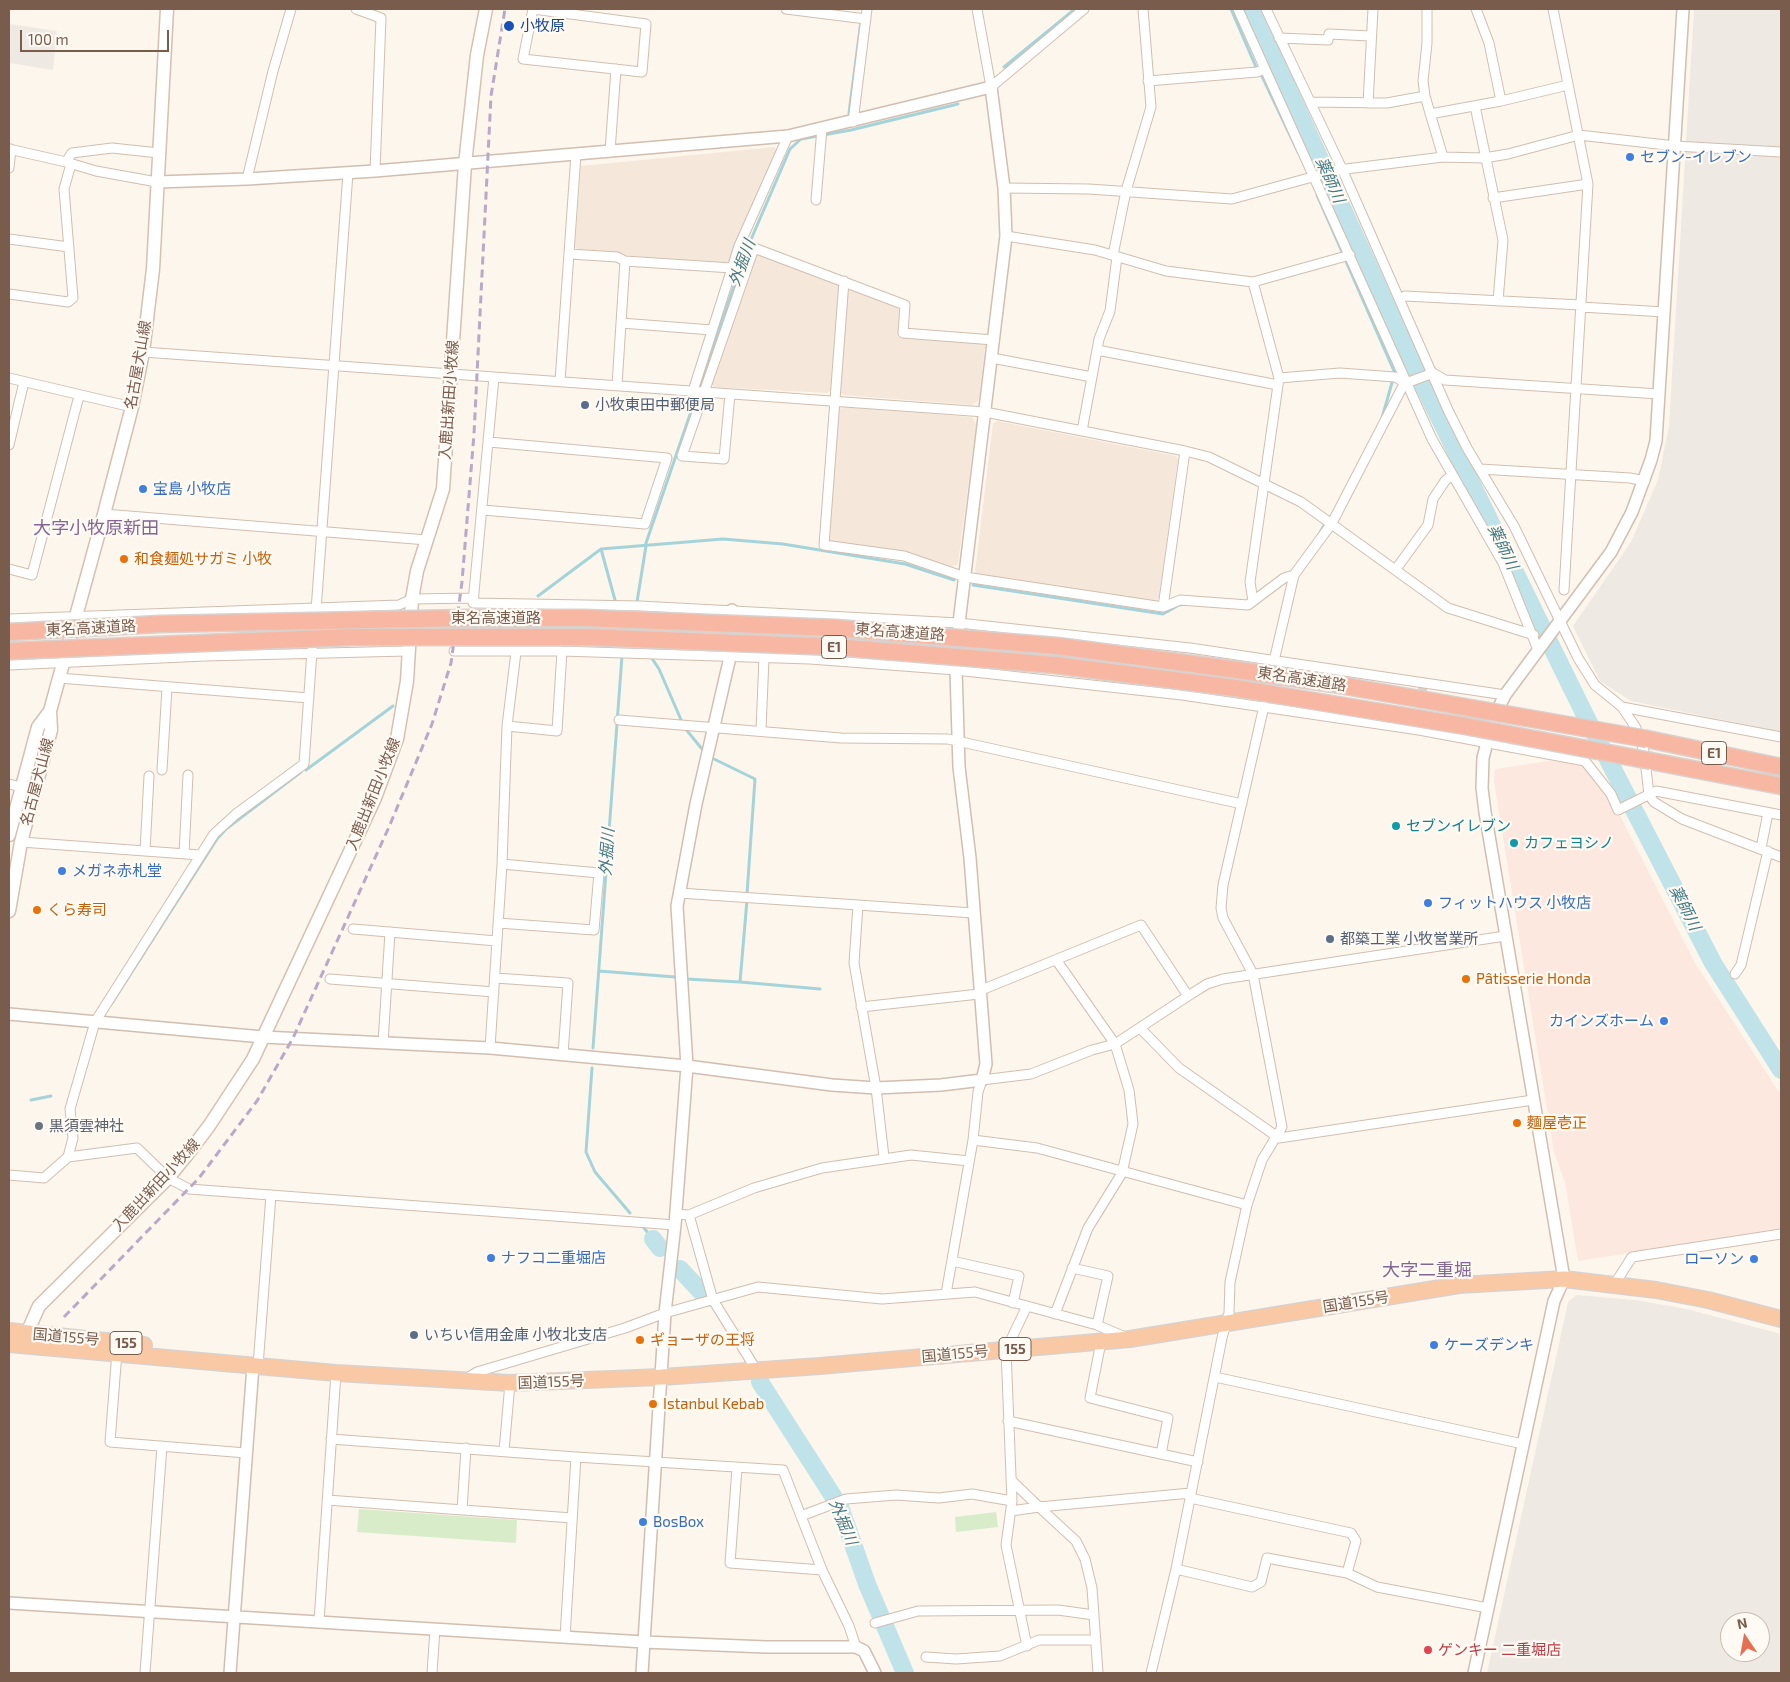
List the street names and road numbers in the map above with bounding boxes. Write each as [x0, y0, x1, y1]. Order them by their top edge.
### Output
street label: 名古屋犬山線 [121, 319, 155, 411]
street label: 入鹿出新田小牧線 [436, 340, 462, 460]
street label: 東名高速道路 [451, 609, 541, 627]
street label: 東名高速道路 [46, 617, 136, 639]
street label: 東名高速道路 [854, 620, 946, 644]
road number: E1 [822, 636, 846, 659]
street label: 東名高速道路 [1256, 663, 1348, 695]
street label: 入鹿出新田小牧線 [342, 735, 404, 853]
street label: 名古屋犬山線 [17, 736, 57, 828]
road number: E1 [1702, 741, 1726, 764]
street label: 入鹿出新田小牧線 [108, 1135, 204, 1235]
street label: 国道155号 [1321, 1288, 1391, 1316]
street label: 国道155号 [32, 1325, 100, 1349]
road number: 155 [110, 1332, 142, 1355]
road number: 155 [999, 1338, 1031, 1360]
street label: 国道155号 [921, 1342, 989, 1366]
street label: 国道155号 [517, 1372, 585, 1392]

